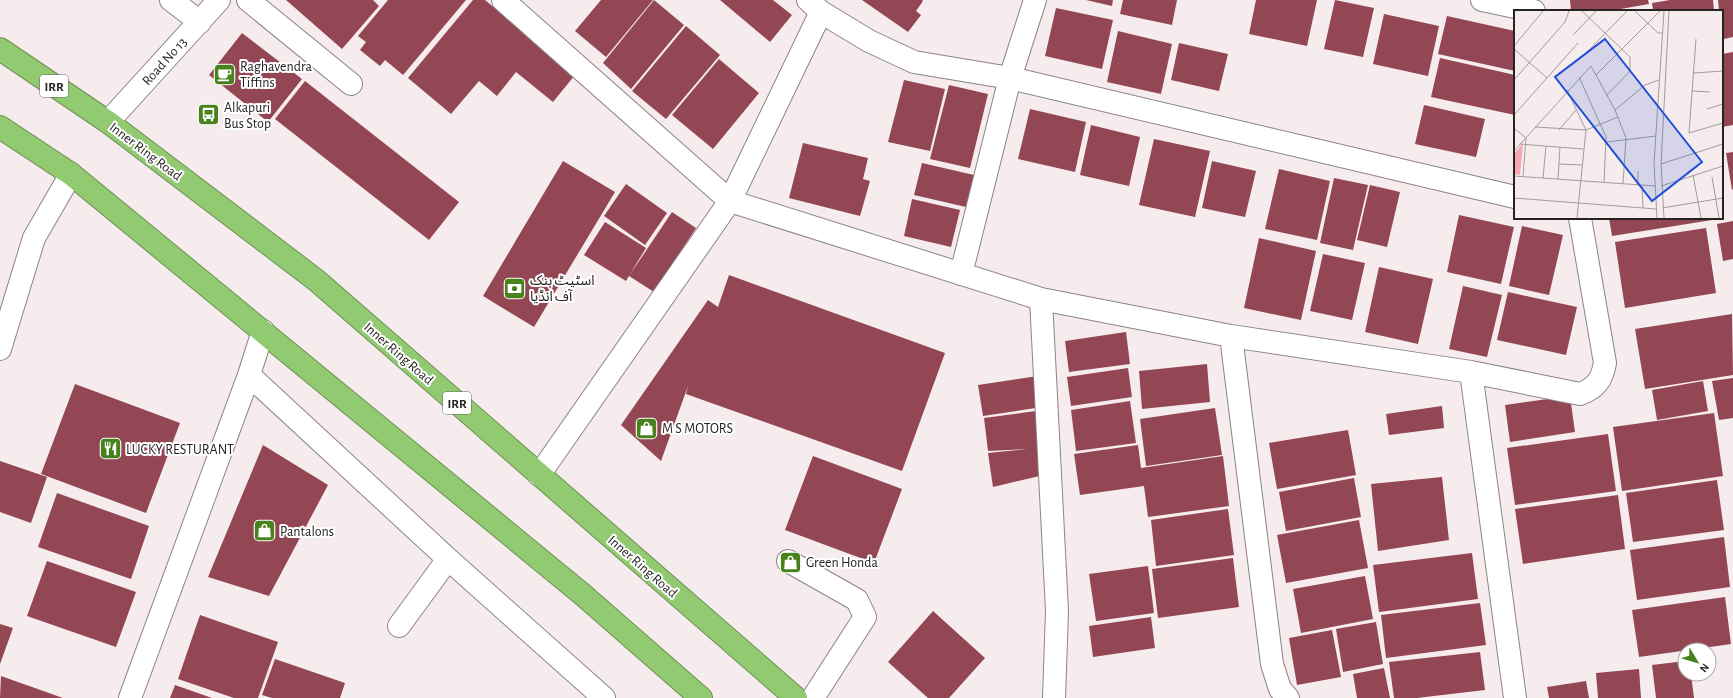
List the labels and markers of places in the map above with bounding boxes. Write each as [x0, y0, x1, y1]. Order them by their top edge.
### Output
place label: Raghavendra Tiffins [240, 60, 312, 90]
cafe icon: Raghavendra Tiffins [212, 61, 238, 87]
place label: Alkapuri Bus Stop [224, 101, 271, 131]
bus stop icon: Alkapuri Bus Stop [196, 102, 222, 128]
place label: اسٹیٹ بنک آف انڈیا [530, 274, 595, 304]
bank icon: اسٹیٹ بنک آف انڈیا [501, 275, 527, 301]
shop icon: M S MOTORS [633, 415, 659, 441]
place label: M S MOTORS [662, 422, 733, 436]
restaurant icon: LUCKY RESTURANT [97, 436, 123, 462]
place label: LUCKY RESTURANT [126, 443, 234, 457]
shop icon: Pantalons [252, 518, 278, 544]
place label: Pantalons [280, 525, 334, 539]
shop icon: Green Honda [778, 549, 804, 575]
place label: Green Honda [806, 556, 879, 570]

